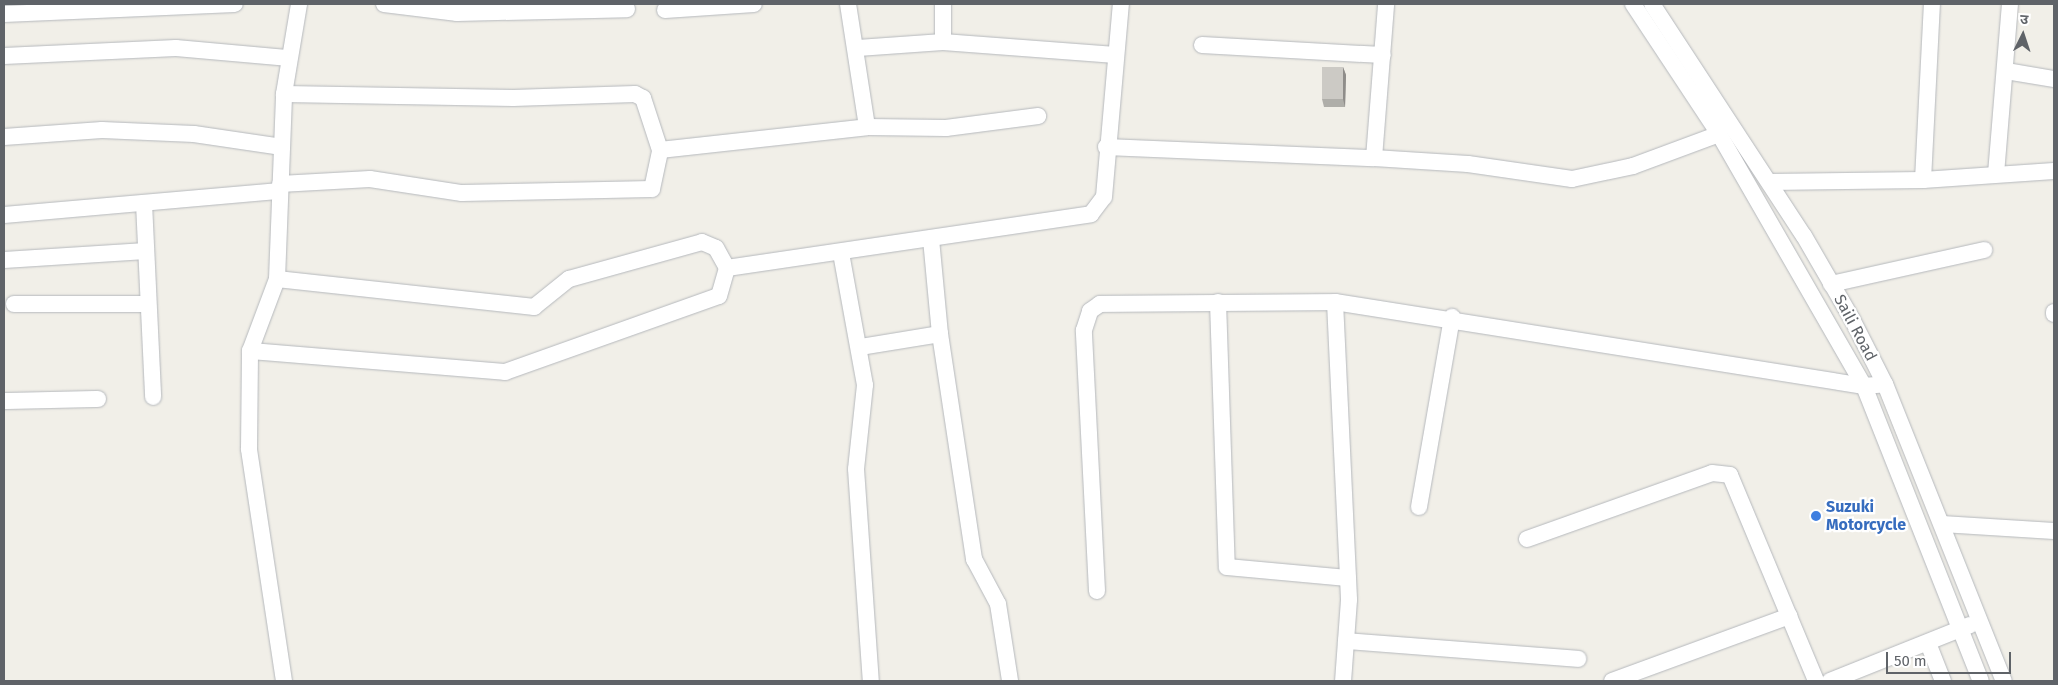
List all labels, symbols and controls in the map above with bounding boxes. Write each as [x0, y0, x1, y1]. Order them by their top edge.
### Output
north arrow [1998, 10, 2048, 60]
text: उ [2019, 11, 2029, 28]
street label: Saili Road [1830, 292, 1880, 364]
place label: Suzuki Motorcycle [1826, 497, 1906, 535]
marker: Suzuki Motorcycle [1810, 510, 1822, 522]
scale bar [1888, 642, 2013, 674]
text: 50 m [1894, 652, 1927, 670]

